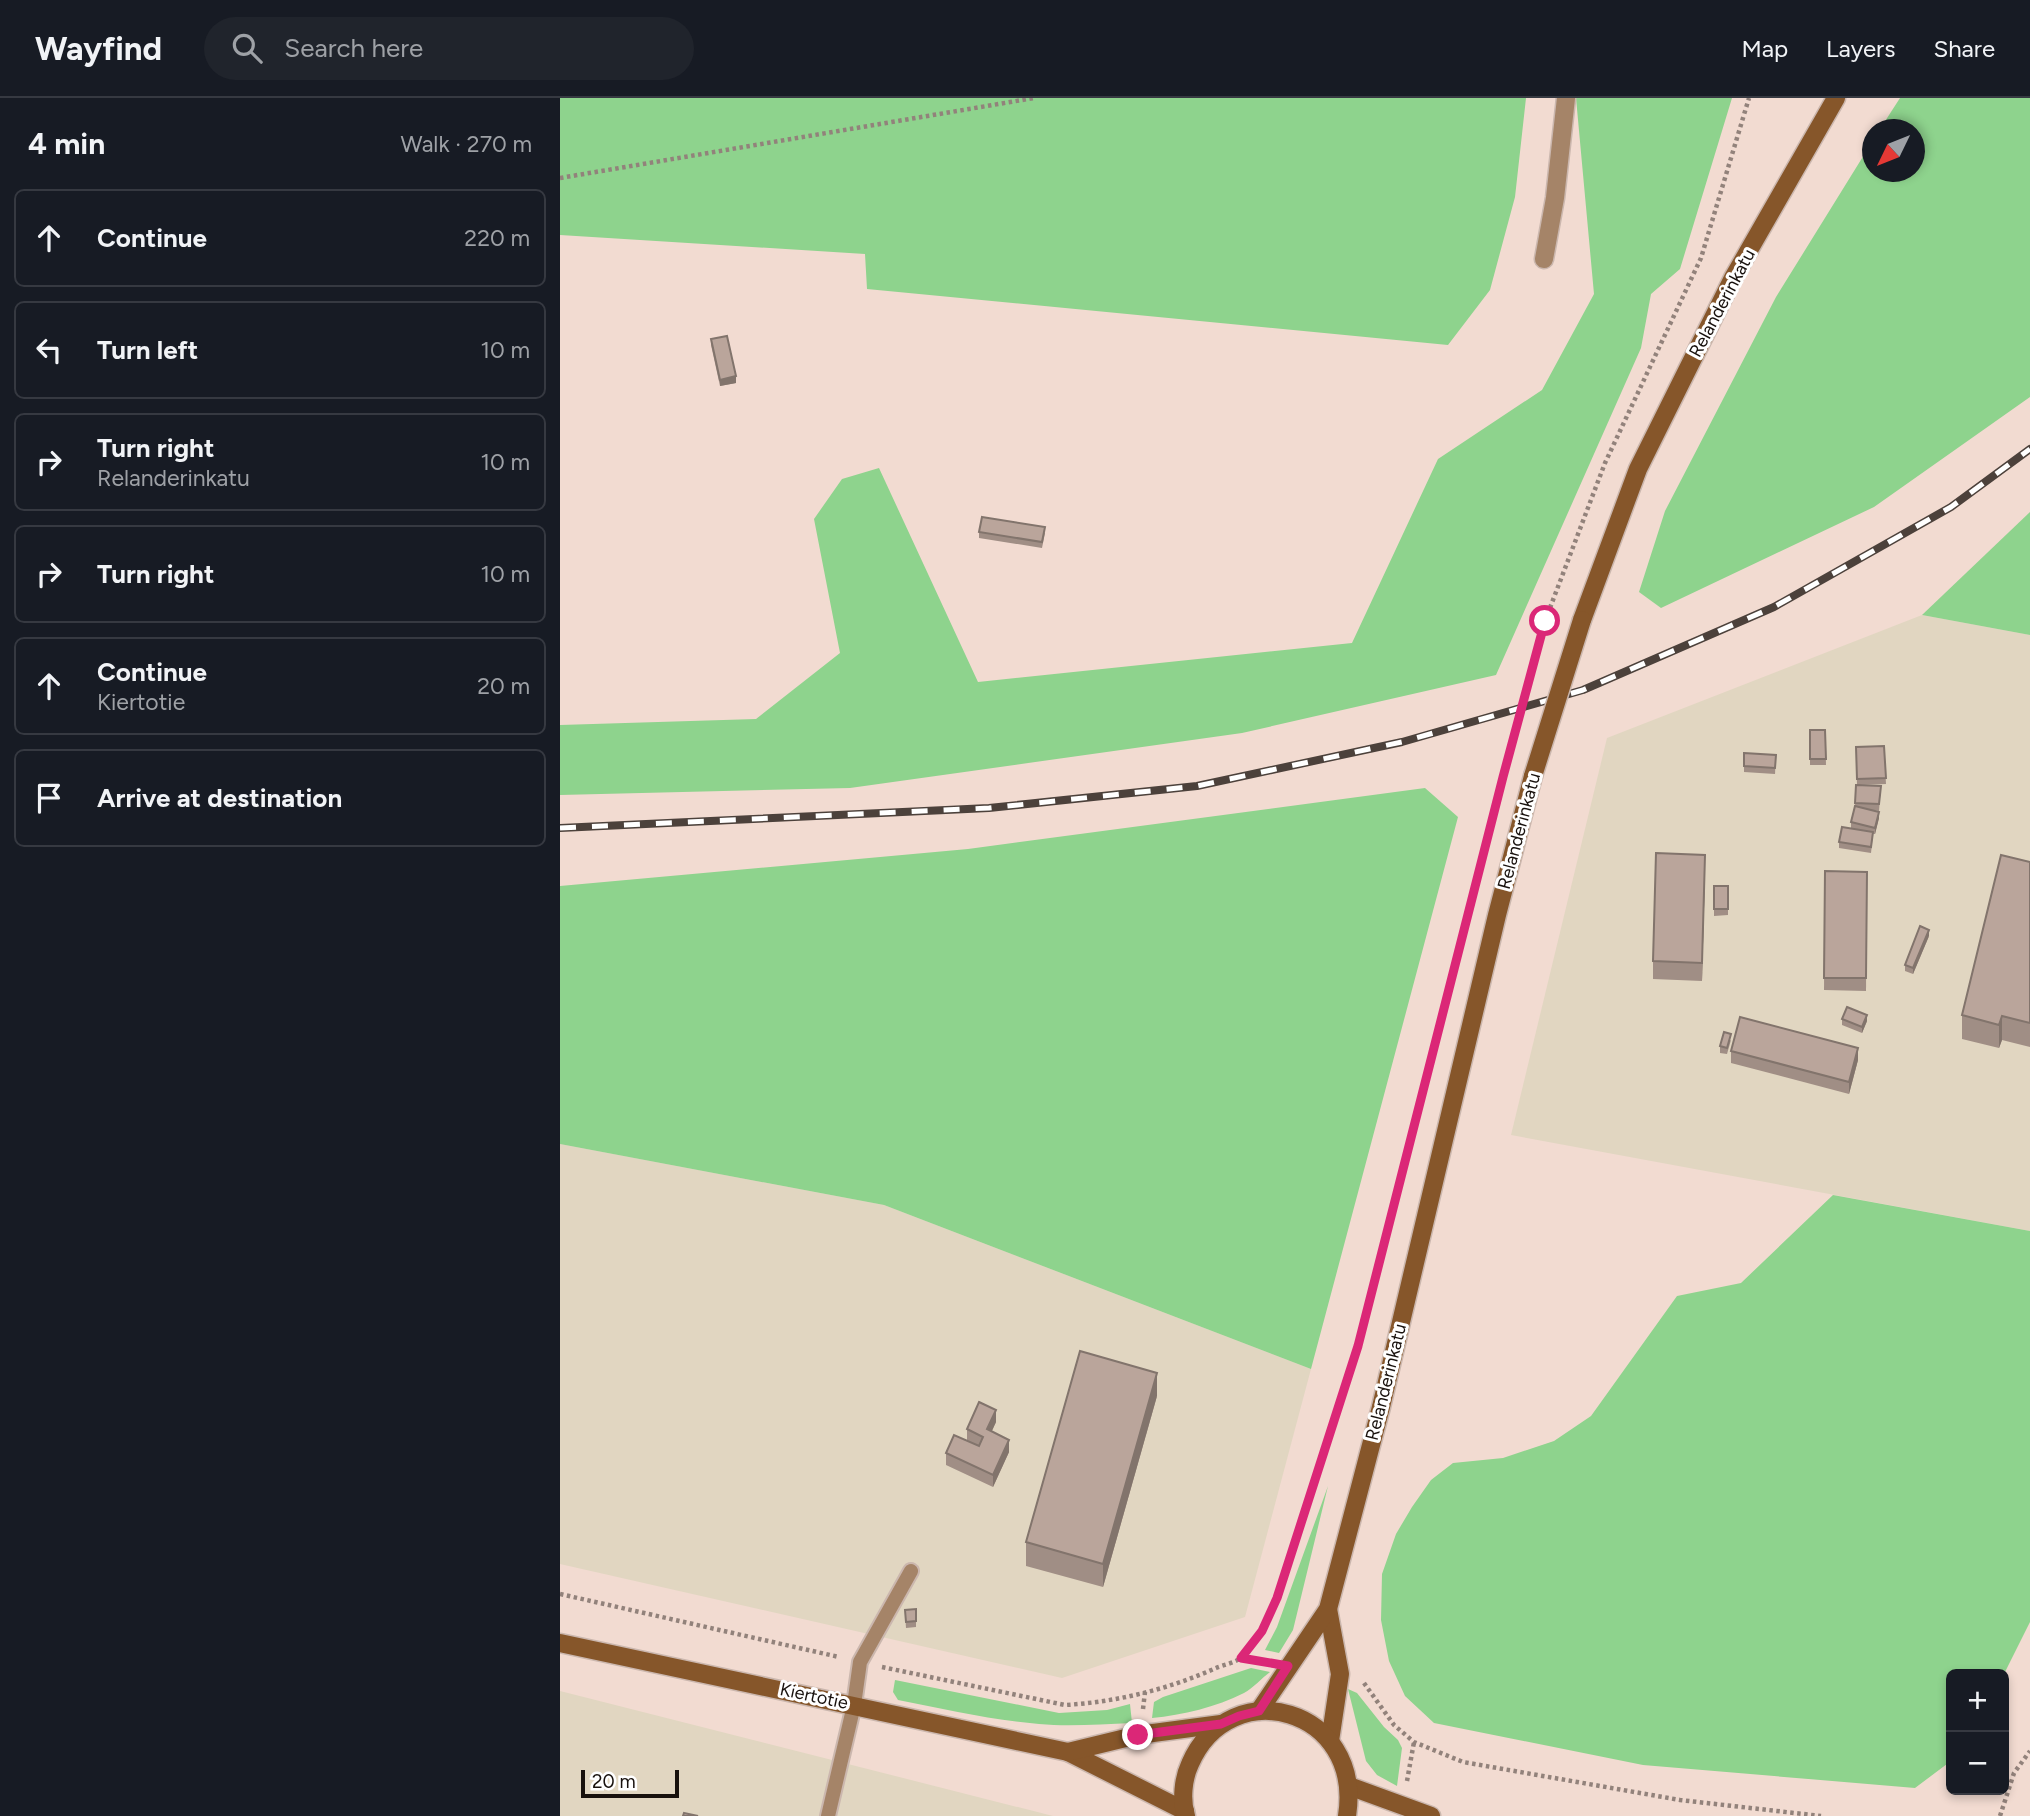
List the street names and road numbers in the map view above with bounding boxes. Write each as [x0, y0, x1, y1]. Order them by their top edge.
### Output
street label: Relanderinkatu [1684, 245, 1760, 361]
street label: Relanderinkatu [1493, 770, 1545, 892]
street label: Relanderinkatu [1361, 1321, 1411, 1443]
street label: Kiertotie [778, 1678, 850, 1714]

